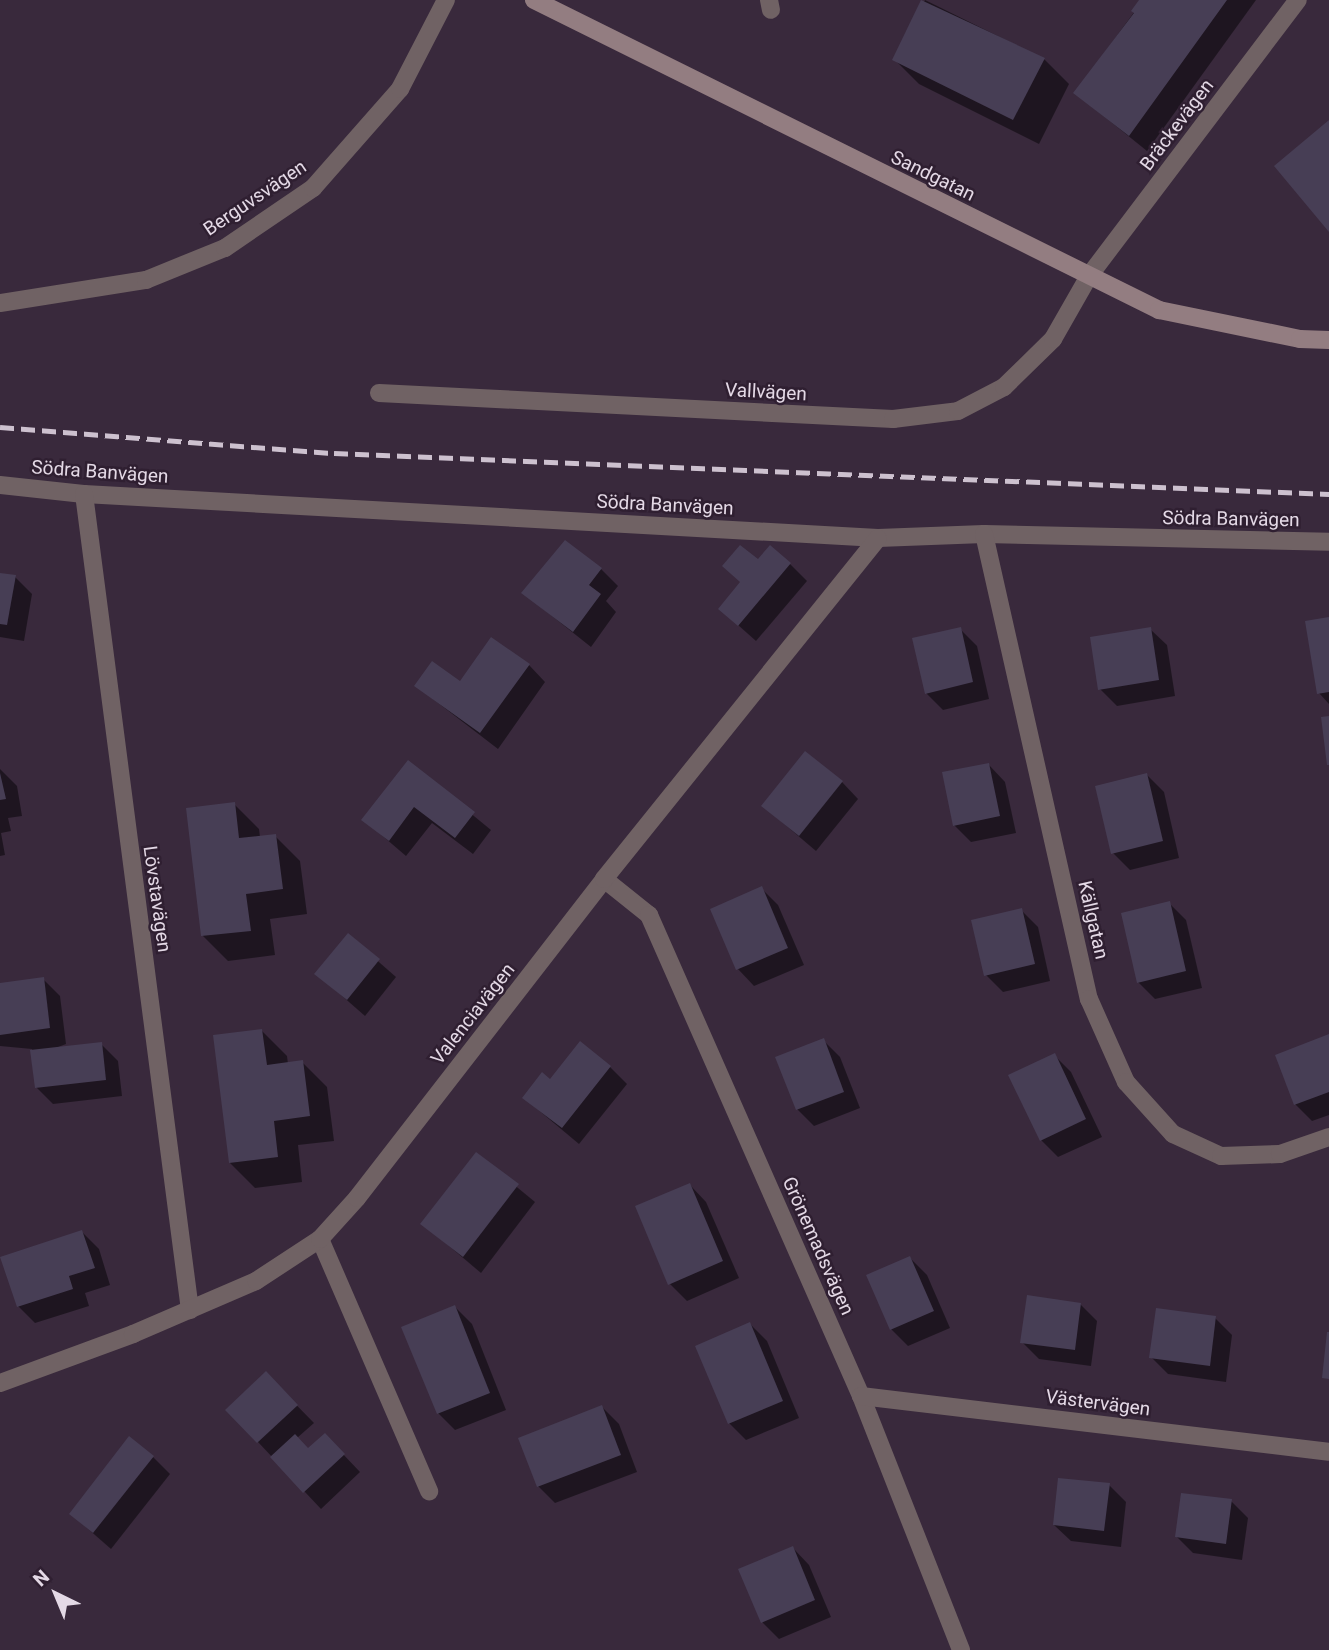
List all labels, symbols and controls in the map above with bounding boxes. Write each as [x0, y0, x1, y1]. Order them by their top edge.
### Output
street label: Bräckevägen [1135, 75, 1219, 175]
street label: Sandgatan [887, 146, 979, 206]
street label: Berguvsvägen [199, 155, 311, 241]
street label: Vallvägen [725, 378, 807, 406]
street label: Södra Banvägen [31, 456, 169, 488]
street label: Södra Banvägen [596, 490, 734, 520]
street label: Södra Banvägen [1162, 506, 1300, 532]
street label: Lövstavägen [138, 844, 176, 954]
street label: Källgatan [1073, 879, 1113, 961]
street label: Valenciavägen [426, 959, 520, 1069]
street label: Grönemadsvägen [777, 1173, 859, 1319]
street label: Västervägen [1044, 1385, 1152, 1421]
north arrow [21, 1559, 91, 1629]
text: N [29, 1565, 54, 1591]

